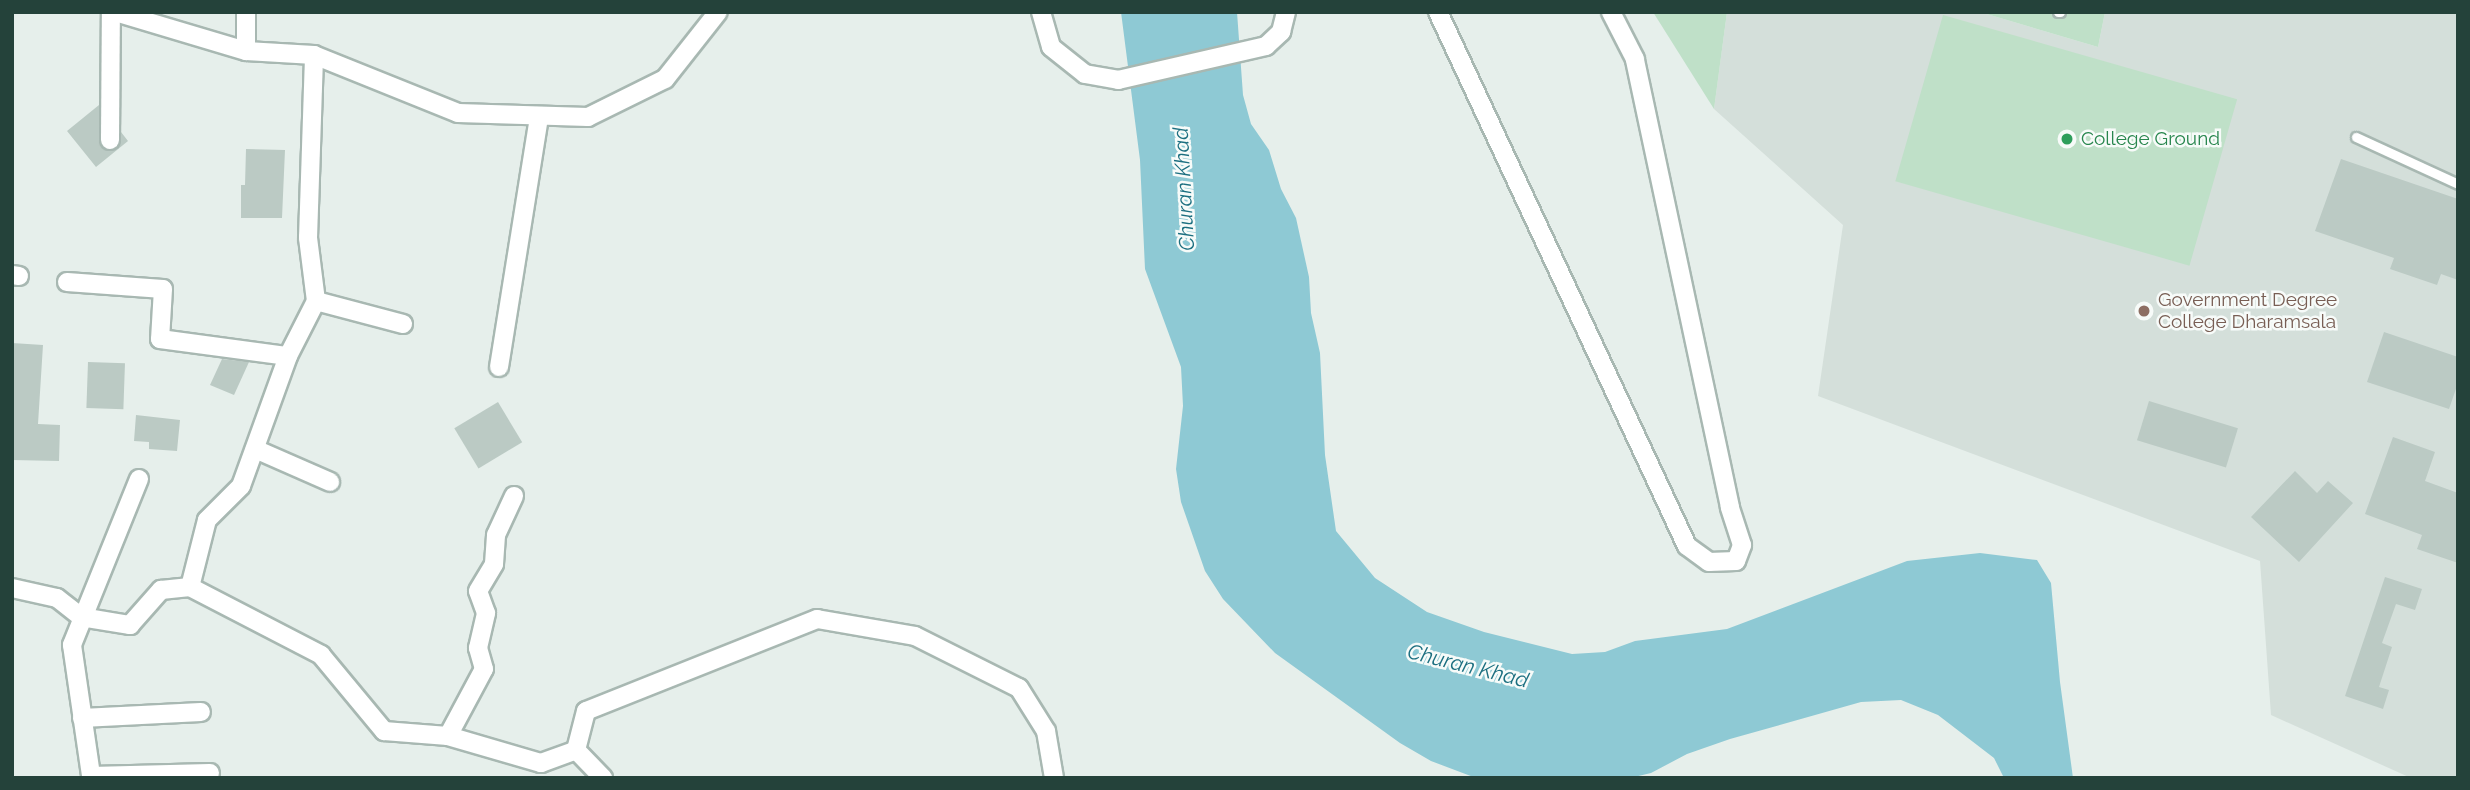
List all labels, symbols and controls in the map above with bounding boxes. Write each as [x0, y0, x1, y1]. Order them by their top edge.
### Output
water label: Churan Khad [1168, 127, 1200, 251]
place label: College Ground [2081, 128, 2220, 150]
marker: College Ground [2059, 131, 2075, 147]
place label: Government Degree College Dharamsala [2158, 289, 2337, 333]
marker: Government Degree College Dharamsala [2136, 303, 2152, 319]
water label: Churan Khad [1405, 639, 1531, 693]

